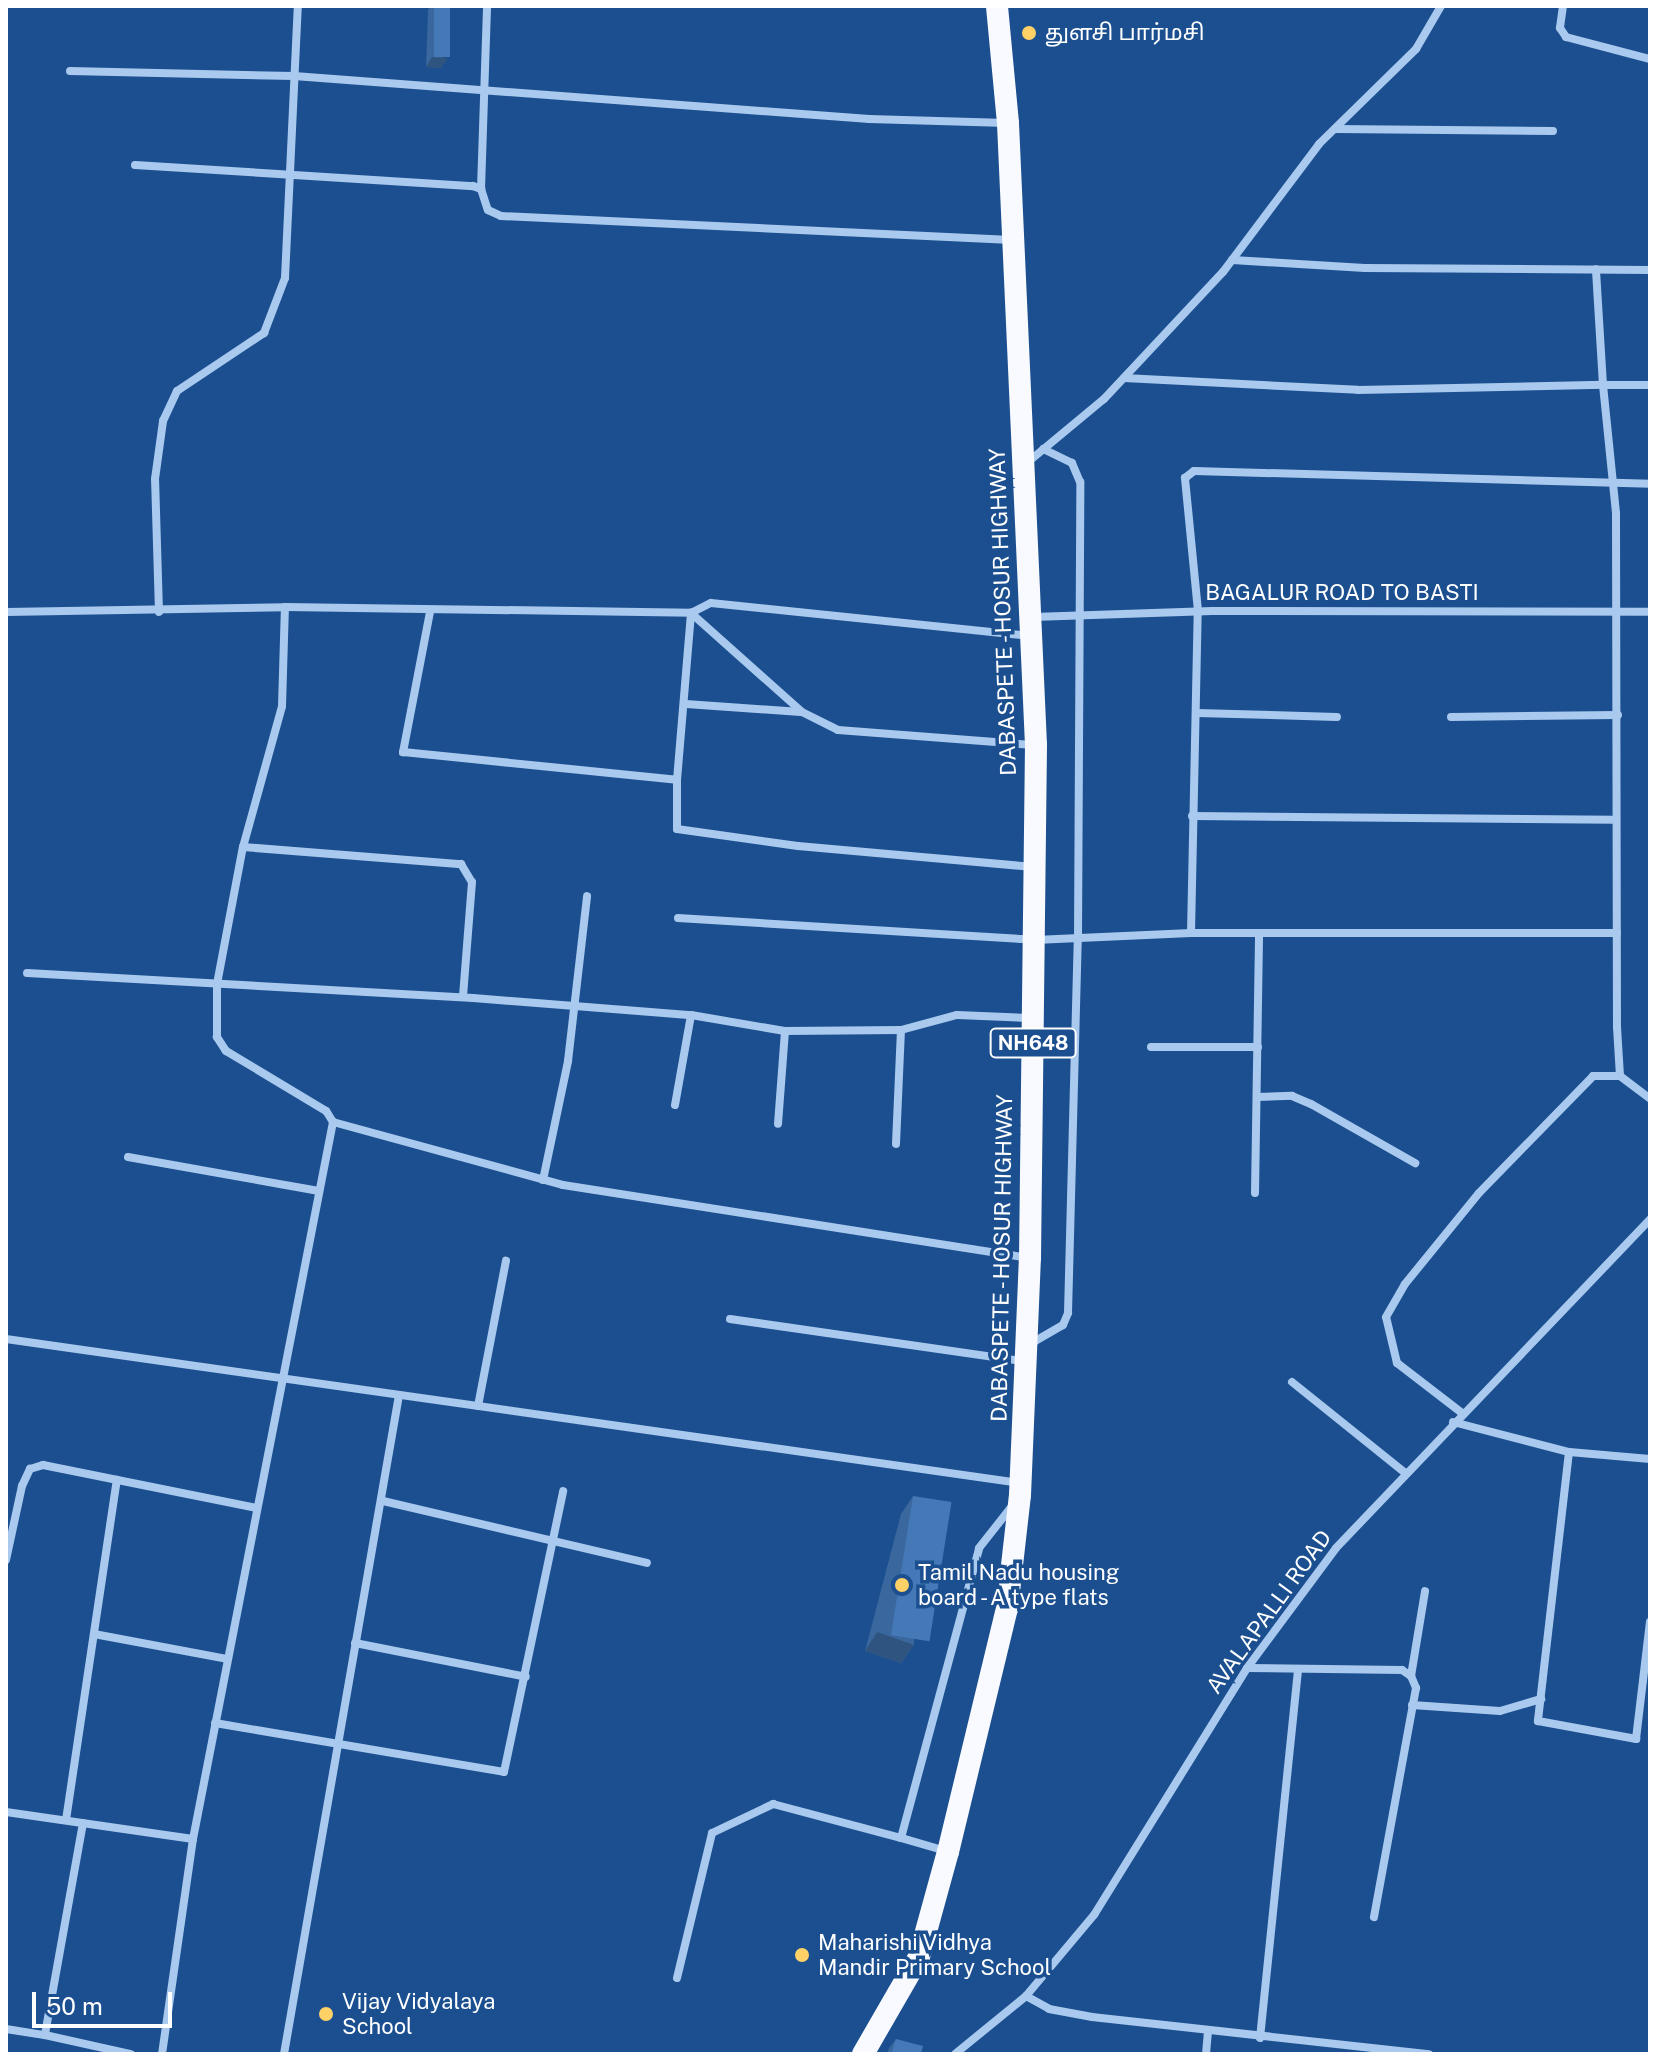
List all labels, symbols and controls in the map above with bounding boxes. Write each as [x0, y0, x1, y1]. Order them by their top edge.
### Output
place label: துளசி பார்மசி [1045, 20, 1204, 46]
marker: துளசி பார்மசி [1020, 24, 1038, 42]
street label: DABASPETE - HOSUR HIGHWAY [984, 445, 1022, 779]
street label: BAGALUR ROAD TO BASTI [1205, 580, 1479, 606]
road number: NH648 [989, 1027, 1077, 1059]
street label: DABASPETE - HOSUR HIGHWAY [986, 1091, 1018, 1425]
street label: AVALAPALLI ROAD [1201, 1525, 1337, 1699]
place label: Tamil Nadu housing board - A type flats [918, 1559, 1119, 1610]
marker: Tamil Nadu housing board - A type flats [893, 1576, 911, 1594]
place label: Maharishi Vidhya Mandir Primary School [818, 1929, 1051, 1980]
marker: Maharishi Vidhya Mandir Primary School [793, 1946, 811, 1964]
scale bar [36, 1976, 176, 2026]
place label: Vijay Vidyalaya School [342, 1988, 496, 2040]
text: 50 m [46, 1992, 103, 2020]
marker: Vijay Vidyalaya School [317, 2005, 335, 2023]

